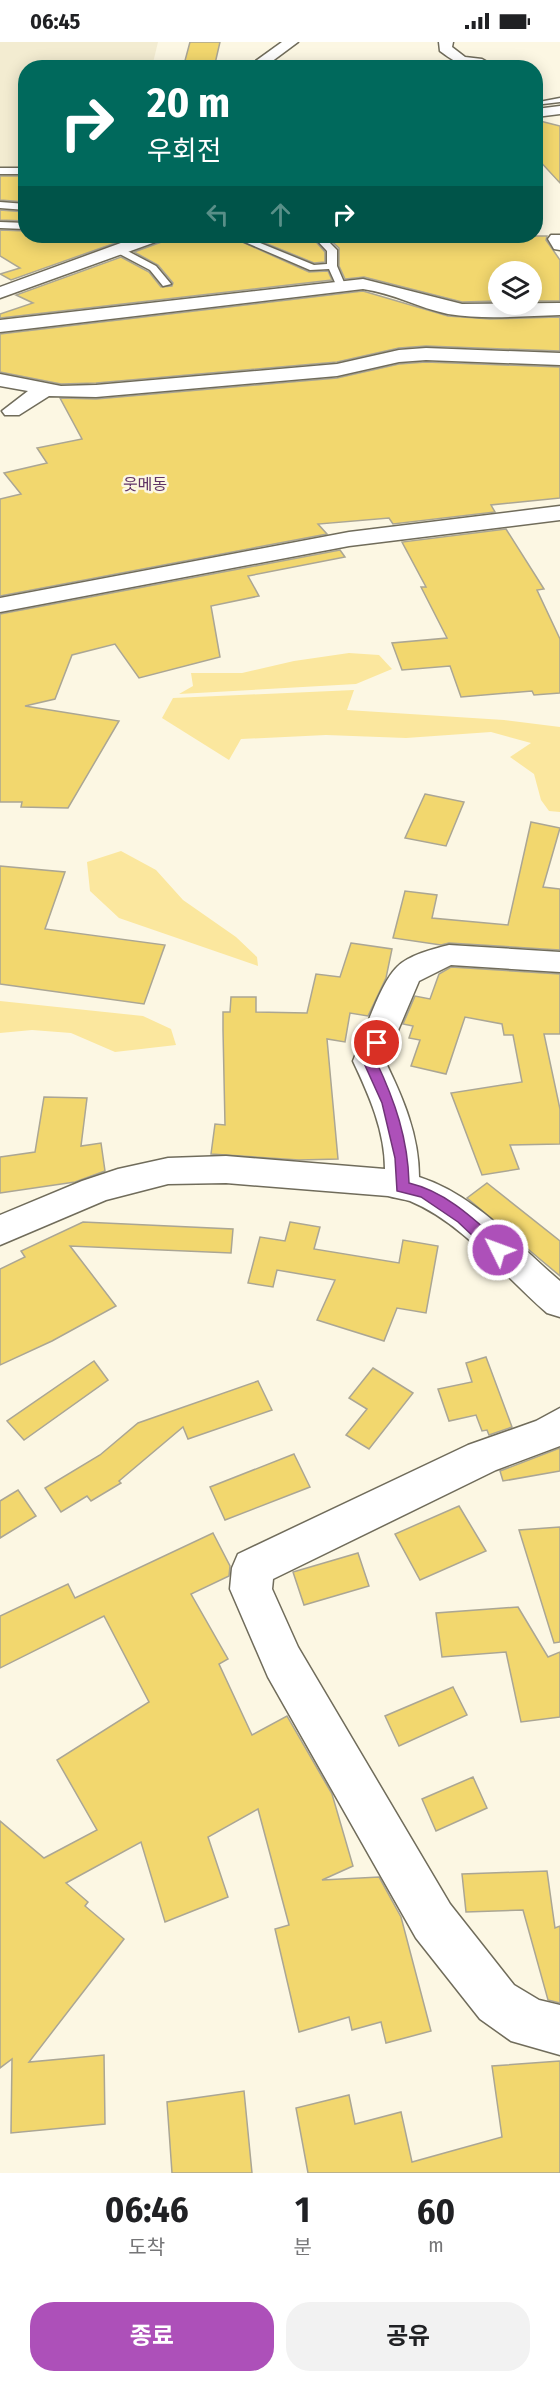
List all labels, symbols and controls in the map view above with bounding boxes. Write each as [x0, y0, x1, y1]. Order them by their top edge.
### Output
text: 06:45 [30, 8, 80, 35]
text: 20 m [147, 78, 230, 128]
icon: right [48, 84, 126, 162]
text: 우회전 [147, 135, 222, 167]
icon: left [201, 198, 234, 231]
icon: ahead [264, 198, 297, 231]
icon: right [327, 198, 360, 231]
map controls [488, 261, 542, 315]
button: layers [488, 261, 542, 315]
district label: 웃메동 [123, 475, 167, 494]
pin [351, 1017, 402, 1068]
icon: arrive [360, 1026, 393, 1059]
position arrow [466, 1218, 530, 1282]
text: 06:46 [105, 2188, 189, 2232]
text: 1 [295, 2188, 310, 2232]
text: 60 [417, 2190, 455, 2234]
text: m [428, 2233, 444, 2257]
text: 도착 [128, 2235, 165, 2259]
text: 분 [293, 2235, 312, 2259]
button: 종료 [30, 2302, 274, 2371]
button: 공유 [286, 2302, 530, 2371]

